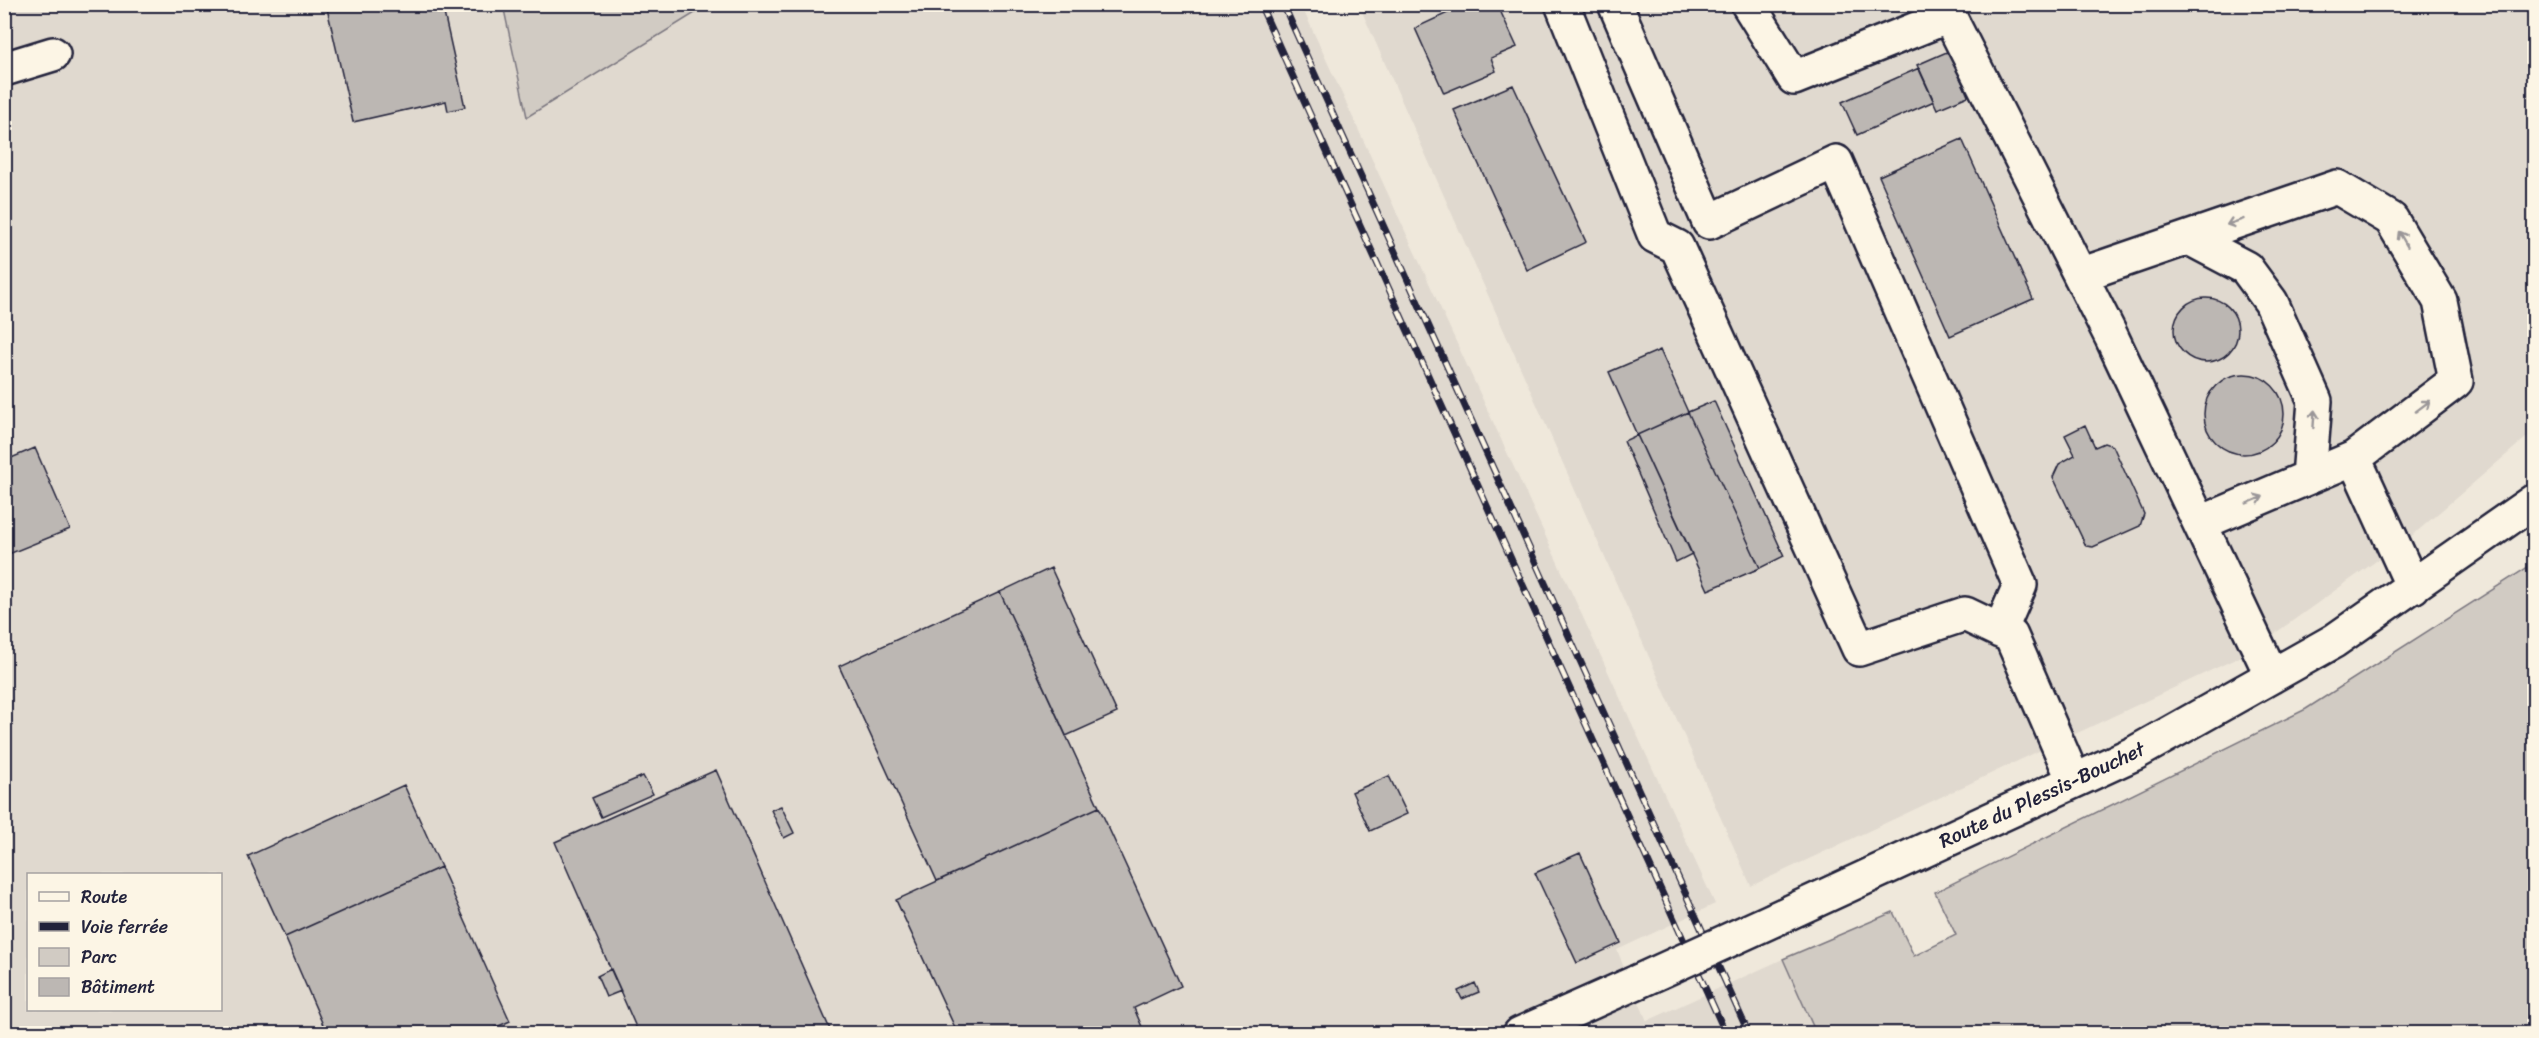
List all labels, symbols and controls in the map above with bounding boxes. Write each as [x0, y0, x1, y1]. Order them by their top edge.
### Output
one-way arrow [2226, 217, 2245, 228]
one-way arrow [2397, 231, 2409, 248]
one-way arrow [2415, 400, 2431, 412]
one-way arrow [2309, 410, 2320, 430]
one-way arrow [2245, 494, 2263, 505]
street label: Route du Plessis-Bouchet [1933, 731, 2152, 858]
legend [27, 873, 222, 1011]
text: Route [81, 881, 128, 913]
text: Voie ferrée [81, 911, 168, 943]
text: Parc [81, 941, 117, 973]
text: Bâtiment [81, 971, 155, 1003]

